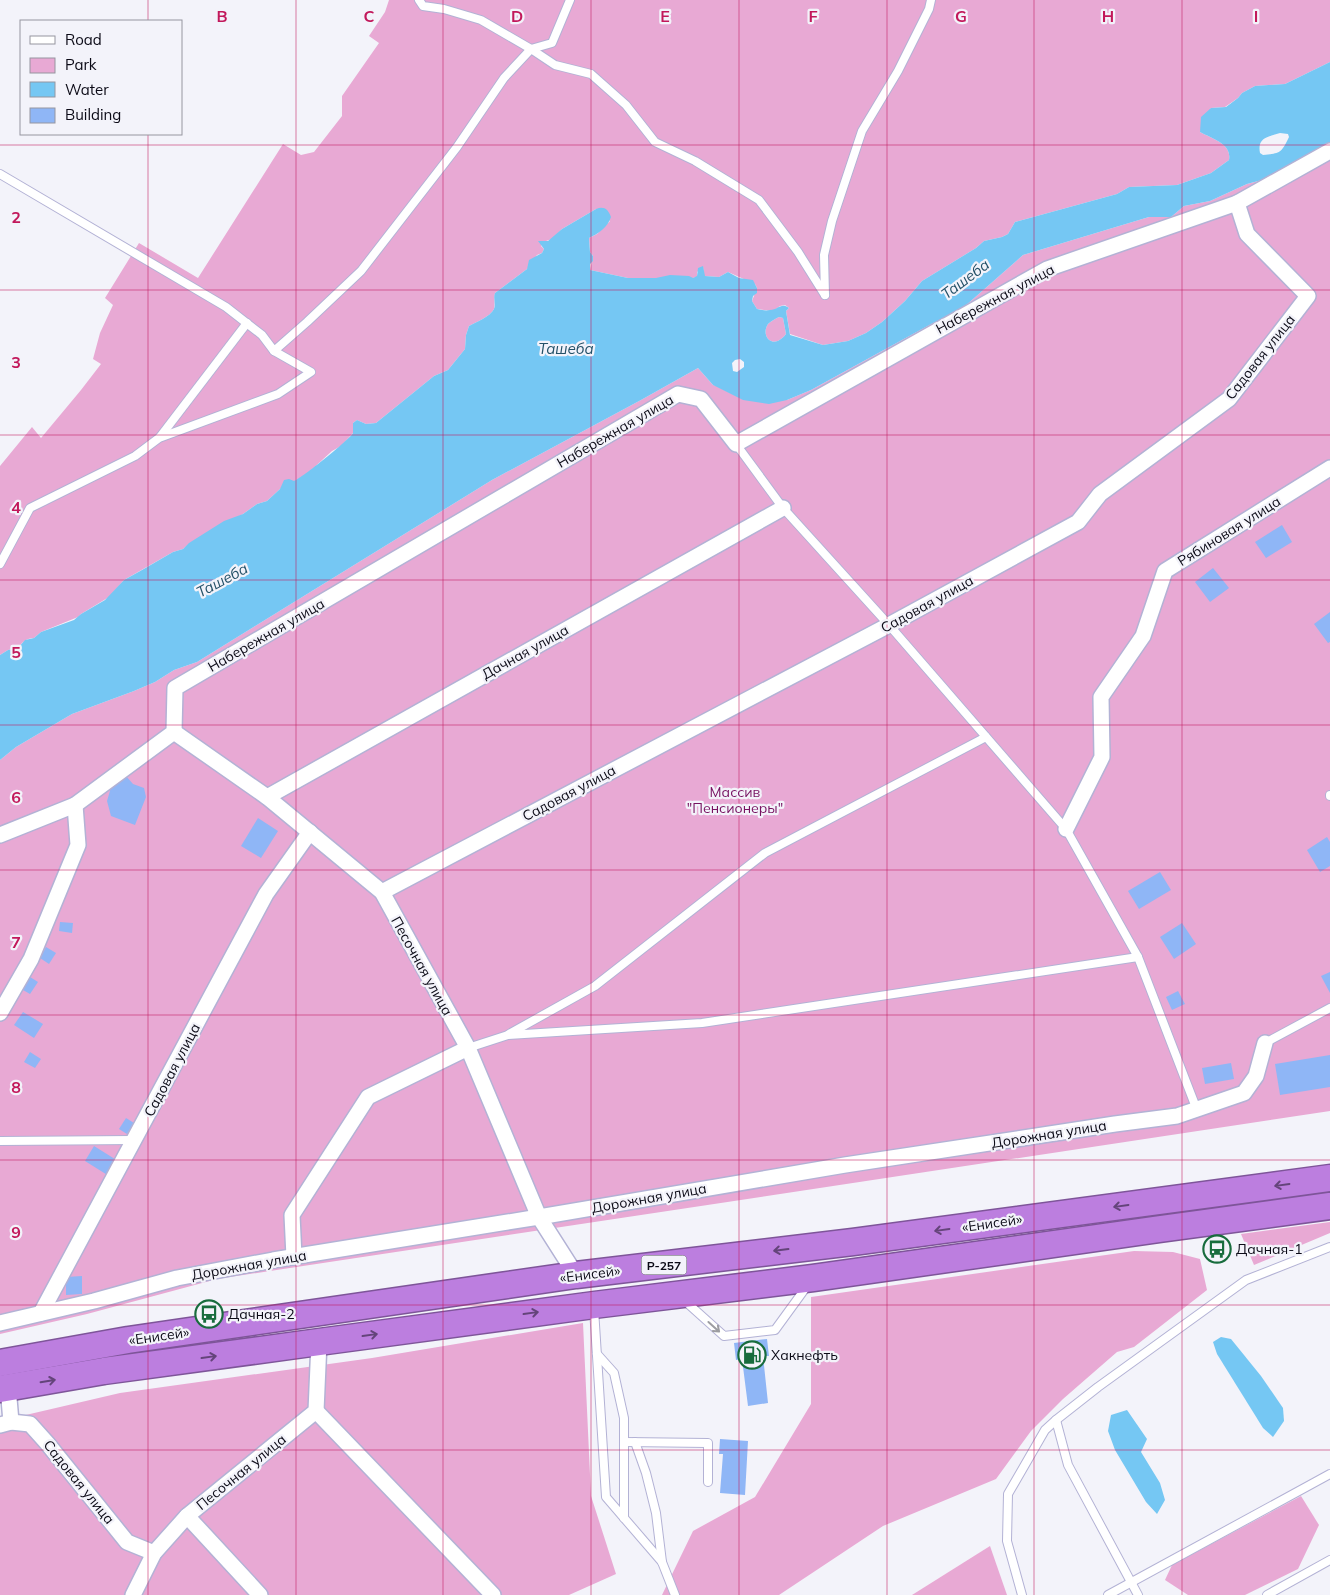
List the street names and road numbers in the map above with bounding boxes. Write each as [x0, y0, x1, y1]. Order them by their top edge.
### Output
street label: Набережная улица [933, 260, 1057, 338]
street label: Садовая улица [1221, 311, 1299, 403]
street label: Набережная улица [553, 390, 677, 472]
street label: Рябиновая улица [1174, 492, 1284, 570]
street label: Садовая улица [878, 571, 976, 637]
street label: Набережная улица [204, 594, 328, 676]
street label: Дачная улица [478, 621, 572, 683]
street label: Садовая улица [519, 761, 619, 825]
street label: Песочная улица [387, 913, 457, 1019]
street label: Садовая улица [140, 1020, 204, 1120]
street label: Дорожная улица [990, 1116, 1108, 1152]
street label: Дорожная улица [590, 1179, 708, 1217]
street label: «Енисей» [961, 1210, 1023, 1236]
street label: Дорожная улица [190, 1246, 308, 1284]
road number: Р-257 [642, 1256, 686, 1274]
street label: «Енисей» [559, 1261, 621, 1287]
street label: «Енисей» [128, 1323, 190, 1349]
street label: Песочная улица [192, 1430, 290, 1514]
street label: Садовая улица [40, 1436, 118, 1528]

